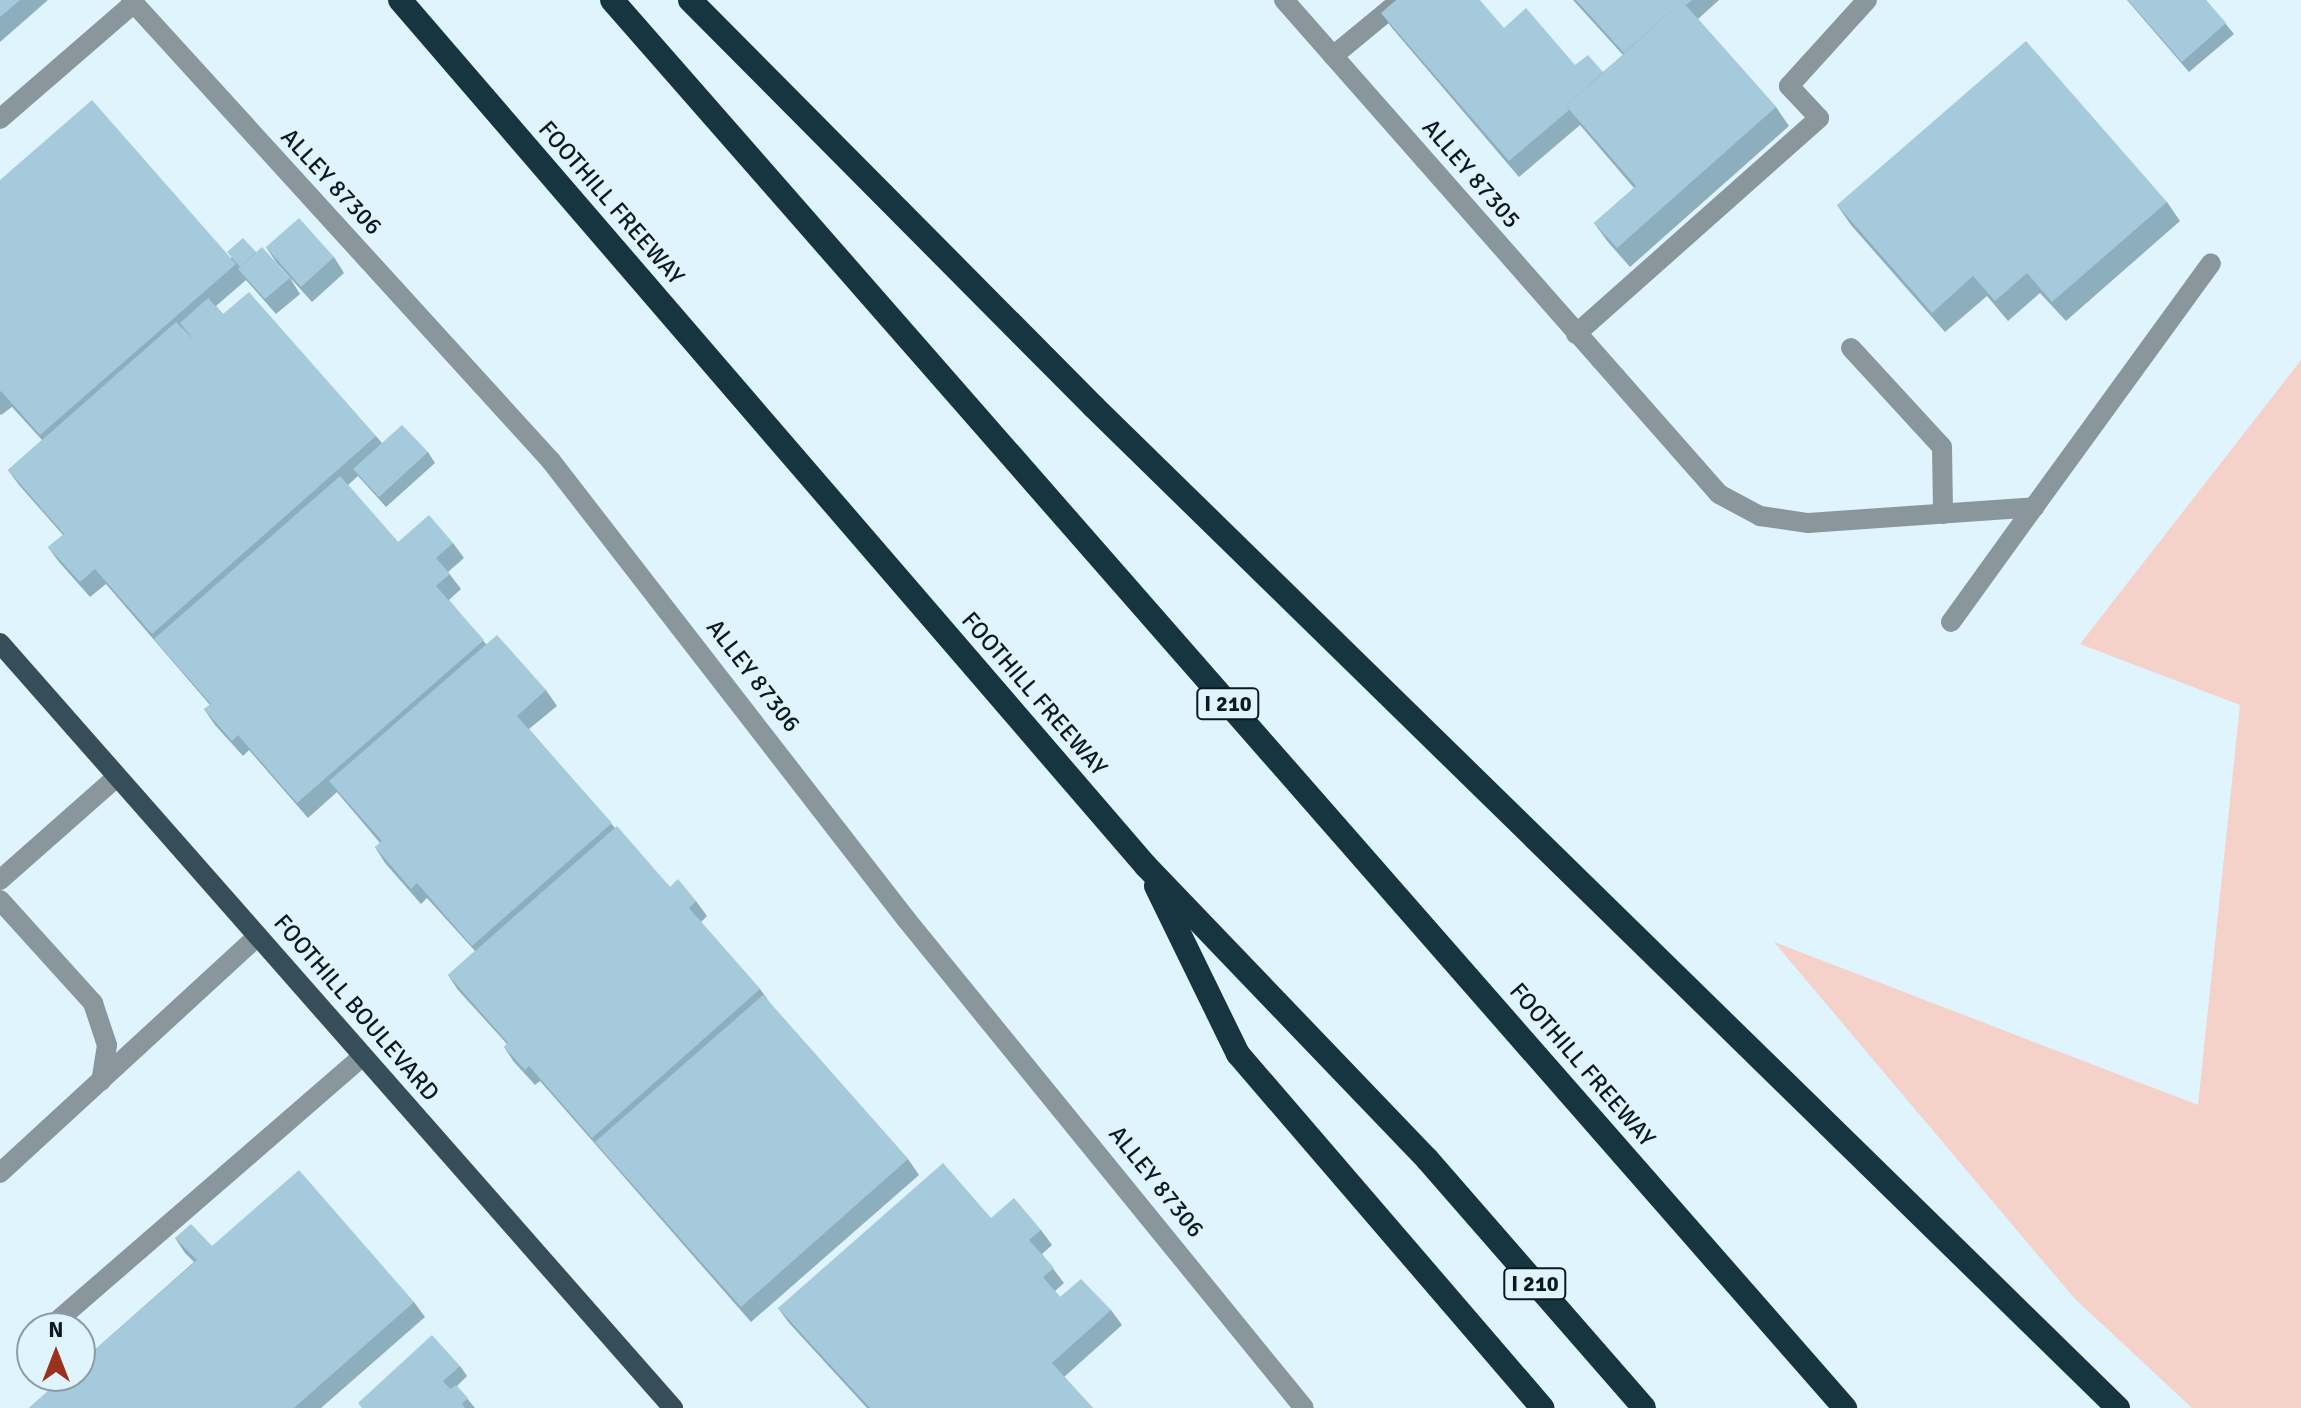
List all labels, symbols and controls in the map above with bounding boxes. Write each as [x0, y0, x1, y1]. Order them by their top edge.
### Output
street label: ALLEY 87305 [1416, 114, 1526, 234]
street label: FOOTHILL FREEWAY [532, 115, 690, 291]
street label: ALLEY 87306 [274, 123, 388, 241]
street label: FOOTHILL FREEWAY [955, 606, 1113, 782]
street label: ALLEY 87306 [700, 614, 806, 738]
road number: I 210 [1196, 686, 1260, 722]
street label: FOOTHILL BOULEVARD [267, 909, 445, 1107]
street label: FOOTHILL FREEWAY [1503, 977, 1661, 1153]
street label: ALLEY 87306 [1102, 1120, 1210, 1244]
road number: I 210 [1503, 1266, 1567, 1302]
north arrow [16, 1312, 96, 1392]
text: N [48, 1316, 64, 1343]

